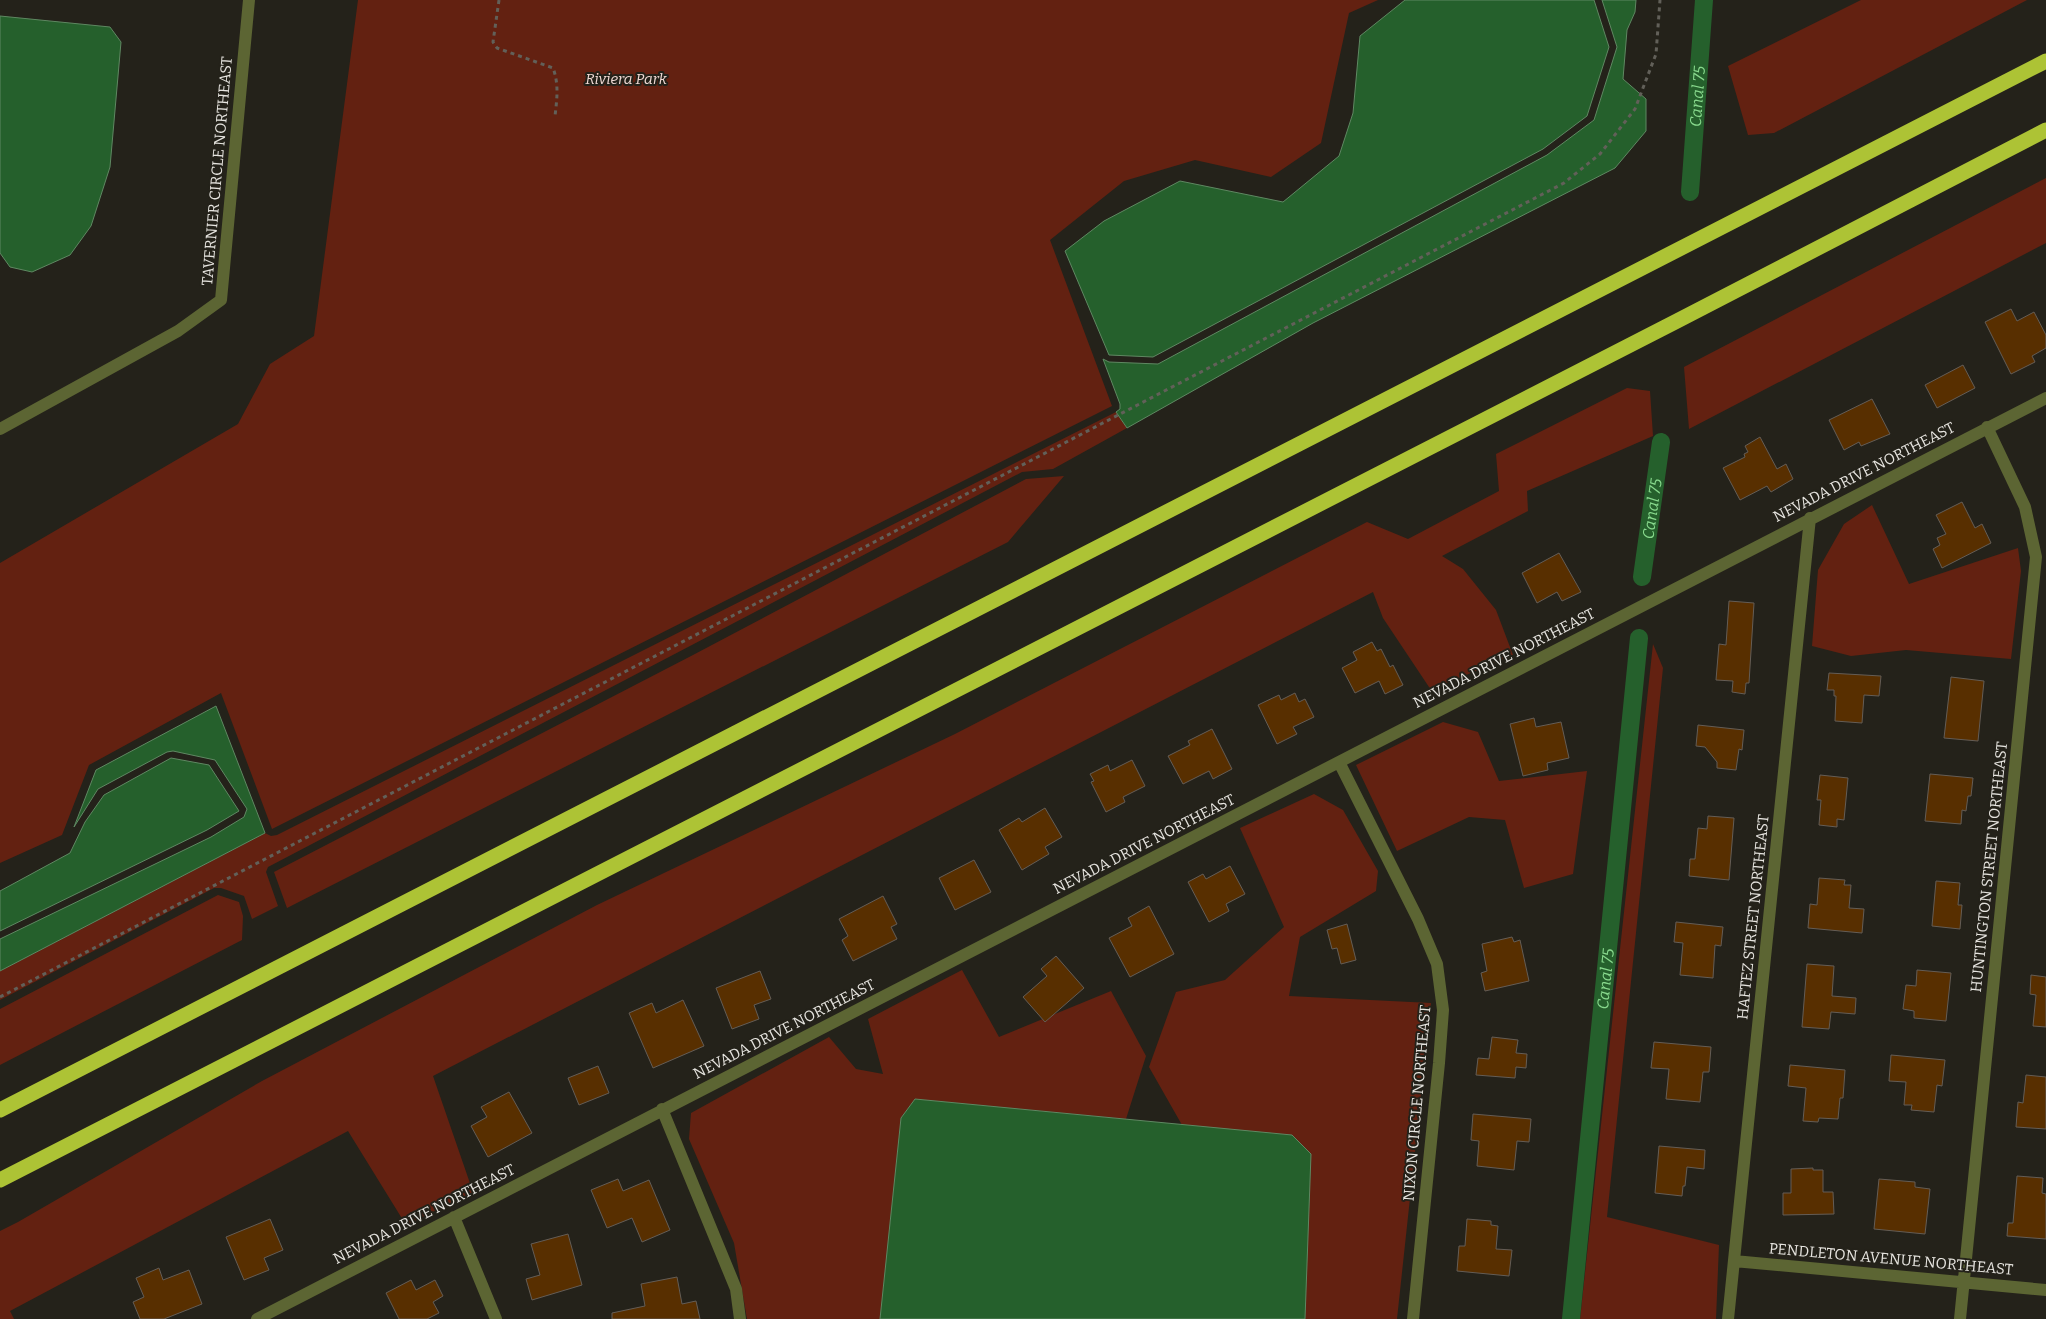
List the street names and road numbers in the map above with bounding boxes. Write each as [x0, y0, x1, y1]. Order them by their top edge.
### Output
street label: TAVERNIER CIRCLE NORTHEAST [198, 56, 236, 286]
street label: NEVADA DRIVE NORTHEAST [1770, 418, 1958, 526]
street label: NEVADA DRIVE NORTHEAST [1410, 604, 1598, 712]
street label: HUNTINGTON STREET NORTHEAST [1967, 741, 2011, 993]
street label: NEVADA DRIVE NORTHEAST [1050, 790, 1238, 898]
street label: HAFTEZ STREET NORTHEAST [1733, 813, 1773, 1021]
street label: NEVADA DRIVE NORTHEAST [690, 975, 878, 1083]
street label: NIXON CIRCLE NORTHEAST [1399, 1004, 1435, 1202]
street label: NEVADA DRIVE NORTHEAST [330, 1160, 518, 1268]
street label: PENDLETON AVENUE NORTHEAST [1768, 1239, 2014, 1279]

